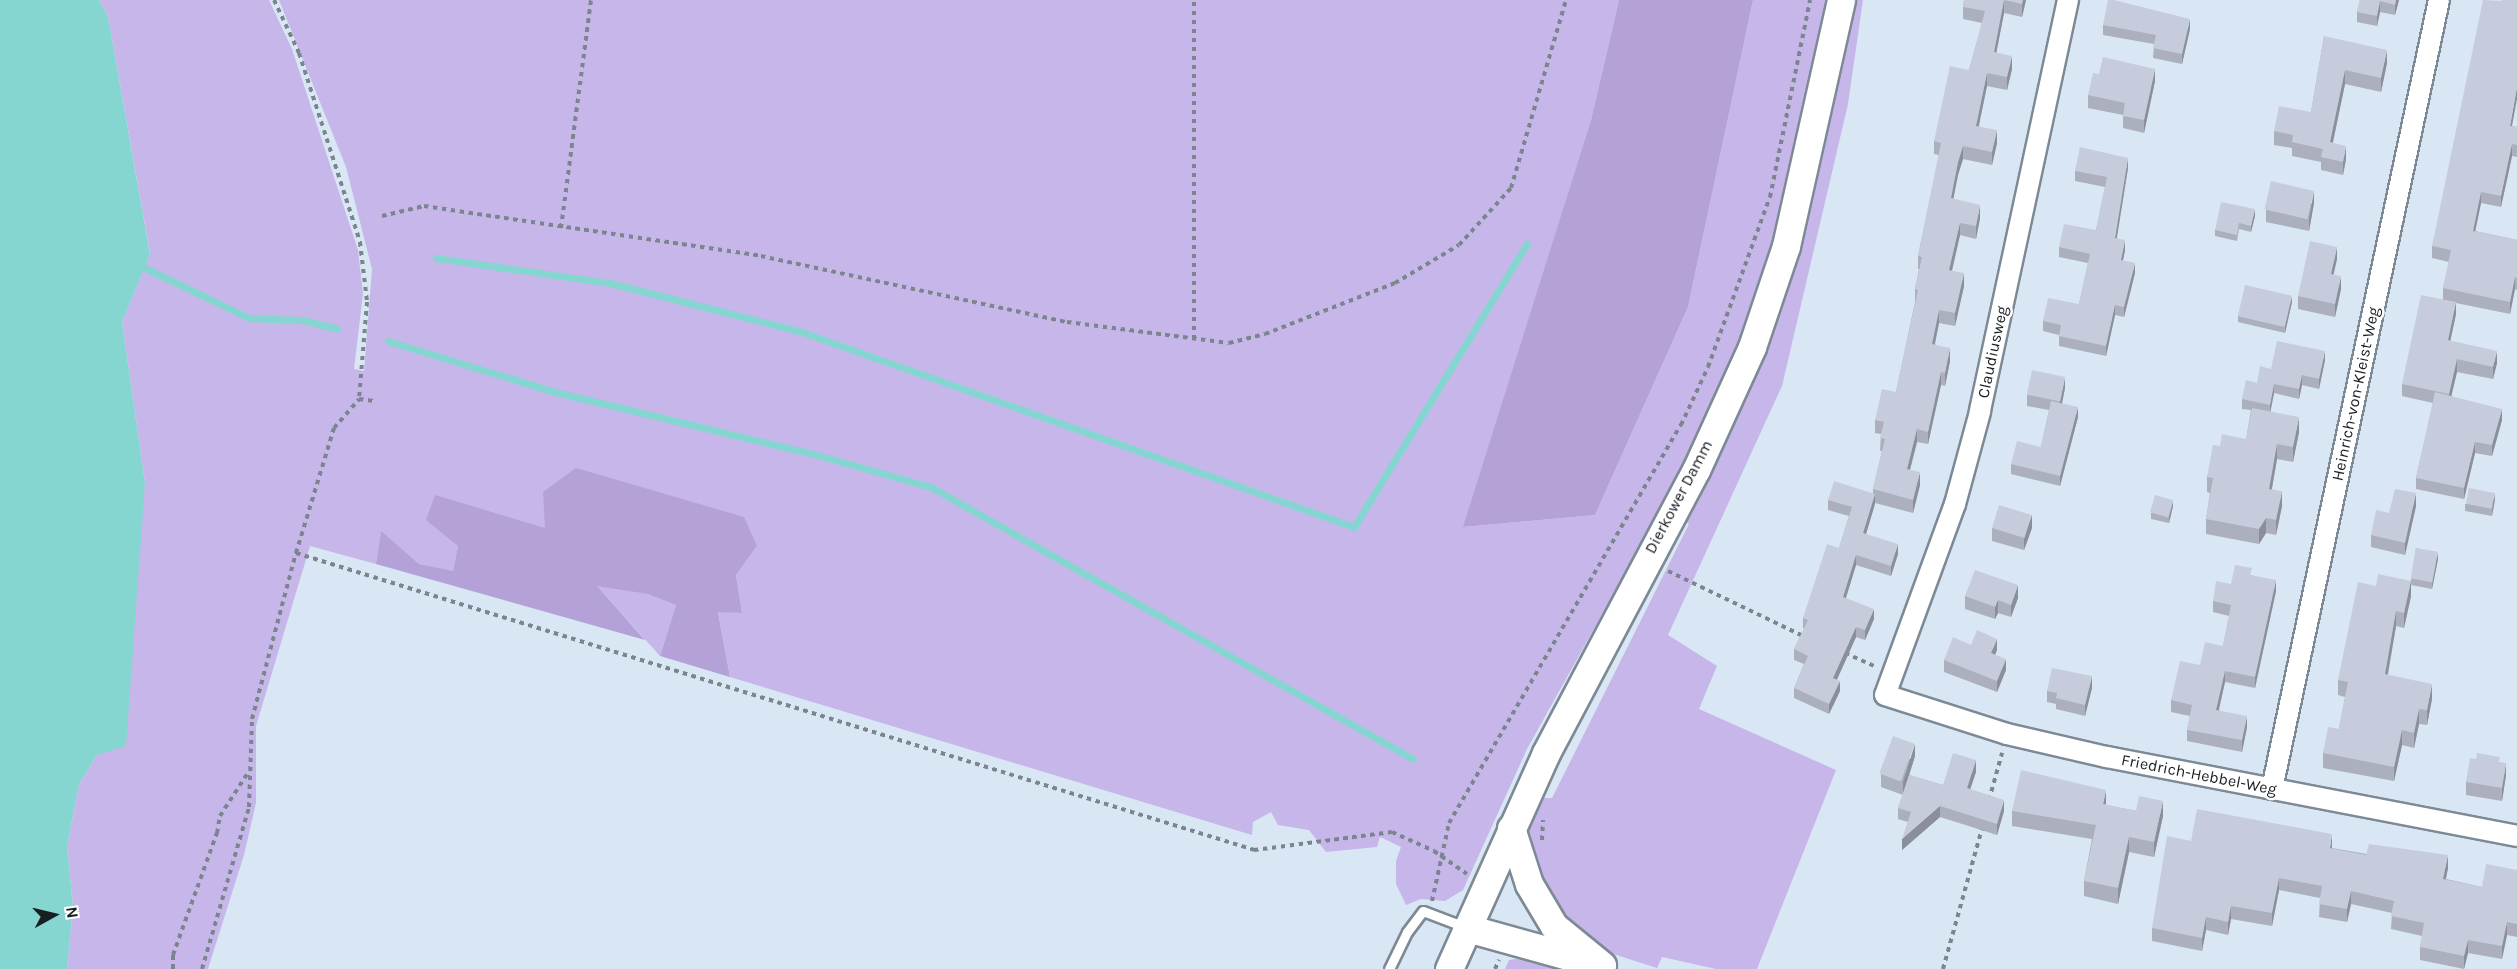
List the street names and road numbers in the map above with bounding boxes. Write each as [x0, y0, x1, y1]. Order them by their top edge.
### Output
street label: Claudiusweg [1974, 304, 2012, 400]
street label: Heinrich-von-Kleist-Weg [2328, 305, 2384, 483]
street label: Dierkower Damm [1641, 437, 1717, 557]
street label: Friedrich-Hebbel-Weg [2120, 751, 2278, 799]

